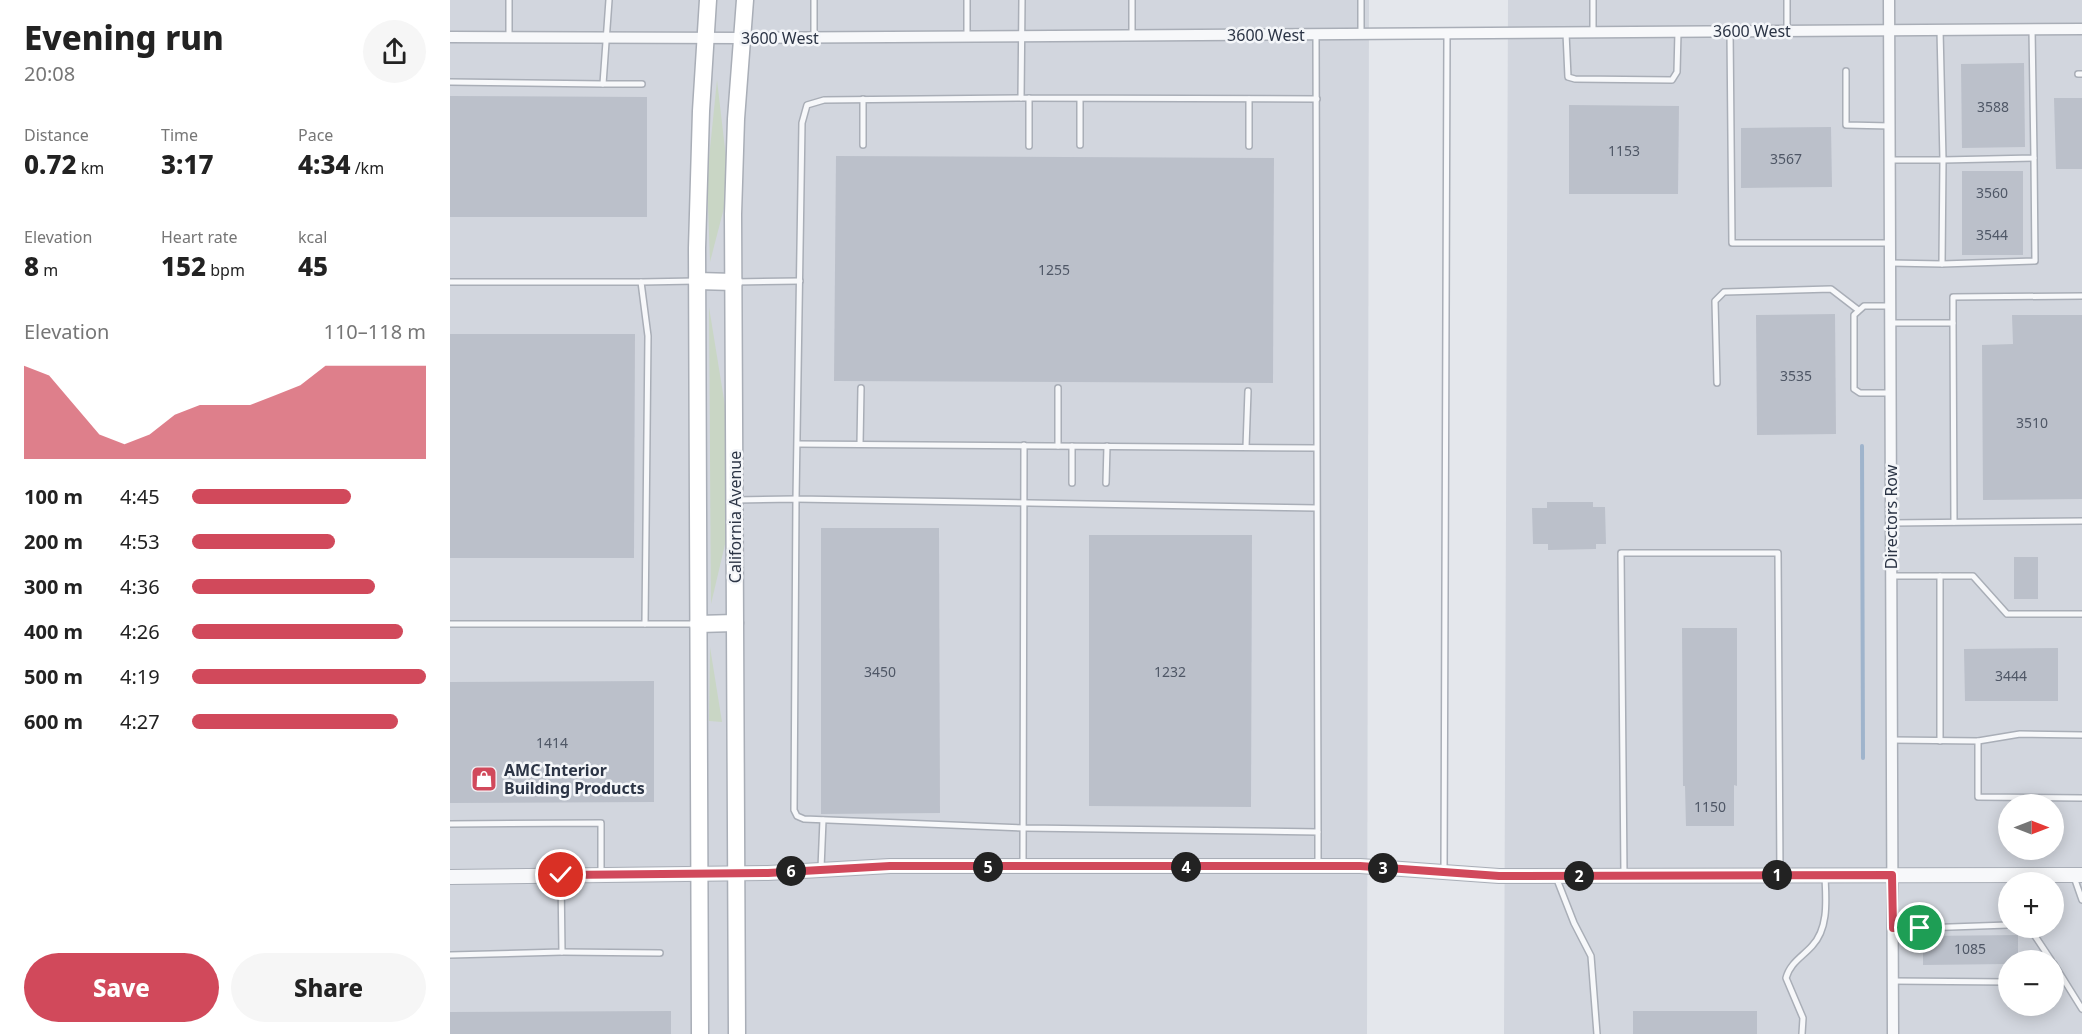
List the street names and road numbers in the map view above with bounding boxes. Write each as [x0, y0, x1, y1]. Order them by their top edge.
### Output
street label: 3600 West [1713, 20, 1791, 42]
street label: 3600 West [1227, 24, 1305, 46]
street label: 3600 West [741, 27, 819, 49]
street label: California Avenue [724, 451, 746, 583]
street label: Directors Row [1880, 464, 1902, 569]

